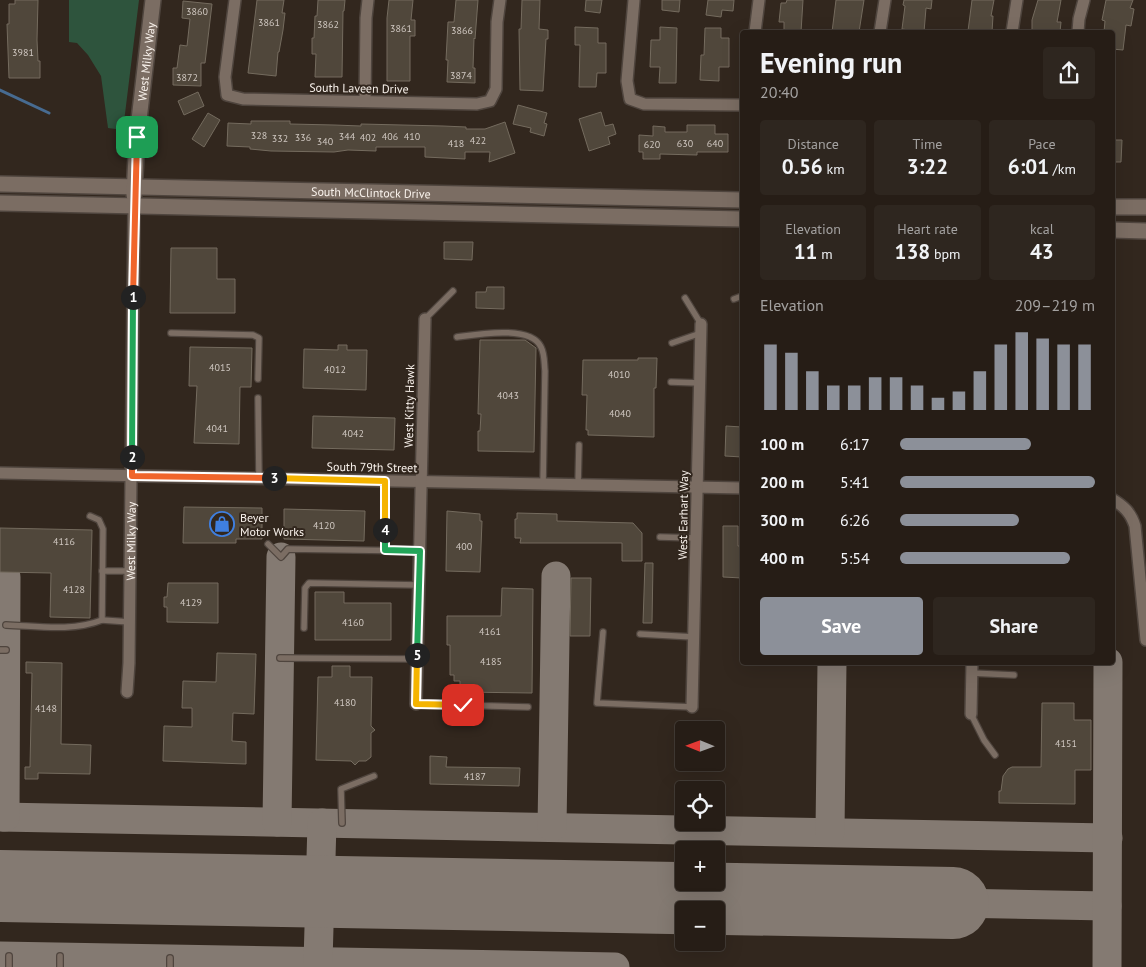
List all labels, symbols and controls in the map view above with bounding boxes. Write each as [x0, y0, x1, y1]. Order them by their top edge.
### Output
house number: 3860 [186, 5, 208, 18]
house number: 3861 [258, 16, 280, 29]
house number: 3862 [317, 18, 339, 31]
street label: West Milky Way [134, 21, 158, 102]
house number: 3861 [390, 22, 412, 35]
house number: 3866 [451, 24, 473, 37]
text: Evening run [760, 44, 902, 81]
house number: 3981 [12, 46, 34, 59]
button: share [1043, 47, 1095, 99]
house number: 3874 [450, 69, 472, 82]
house number: 3872 [176, 71, 198, 84]
street label: South Laveen Drive [309, 80, 409, 96]
text: 20:40 [760, 82, 798, 102]
pin [116, 116, 158, 158]
icon: arrive [123, 123, 151, 151]
house number: 328 [251, 129, 267, 142]
house number: 344 [339, 130, 356, 143]
house number: 406 [382, 130, 398, 143]
house number: 410 [404, 130, 421, 143]
house number: 336 [295, 131, 311, 144]
house number: 402 [360, 131, 376, 144]
house number: 332 [272, 132, 288, 145]
house number: 422 [470, 134, 486, 147]
house number: 340 [317, 135, 334, 148]
text: Distance [788, 135, 839, 153]
text: Time [912, 135, 943, 153]
text: Pace [1028, 135, 1056, 153]
house number: 418 [448, 137, 464, 150]
house number: 630 [677, 137, 694, 150]
house number: 640 [707, 137, 724, 150]
house number: 620 [644, 138, 661, 151]
text: 0.56 [782, 153, 823, 180]
text: 3:22 [907, 153, 948, 180]
text: 6:01 [1008, 153, 1049, 180]
text: km [823, 160, 845, 178]
text: /km [1049, 160, 1076, 178]
street label: South McClintock Drive [311, 183, 431, 201]
text: Elevation [785, 220, 841, 238]
text: Heart rate [897, 220, 958, 238]
text: kcal [1030, 220, 1054, 238]
text: 11 [794, 238, 818, 265]
text: 138 [895, 238, 930, 265]
text: 43 [1030, 238, 1054, 265]
text: m [818, 245, 833, 263]
text: bpm [930, 245, 960, 263]
pin: 1 [120, 284, 146, 310]
text: 1 [130, 288, 137, 306]
text: Elevation [760, 295, 824, 315]
text: 209–219 m [1015, 295, 1095, 315]
house number: 4015 [209, 361, 231, 374]
house number: 4012 [324, 363, 346, 376]
street label: West Kitty Hawk [401, 364, 417, 448]
house number: 4010 [608, 368, 630, 381]
house number: 4043 [497, 389, 519, 402]
house number: 4040 [609, 407, 631, 420]
house number: 4041 [206, 422, 228, 435]
house number: 4042 [342, 427, 364, 440]
text: 100 m [760, 434, 804, 454]
text: 6:17 [840, 434, 870, 454]
pin: 2 [120, 444, 144, 470]
text: 2 [129, 448, 136, 466]
street label: South 79th Street [327, 459, 417, 475]
pin: 3 [262, 466, 286, 490]
text: 3 [271, 469, 278, 487]
street label: West Earhart Way [675, 470, 691, 560]
text: 200 m [760, 472, 804, 492]
text: 5:41 [840, 472, 870, 492]
street label: West Milky Way [122, 501, 138, 581]
place label: Beyer Motor Works [240, 510, 304, 539]
text: 300 m [760, 510, 804, 530]
text: 6:26 [840, 510, 870, 530]
shop icon: Beyer Motor Works [209, 511, 235, 537]
pin: 4 [372, 518, 398, 542]
house number: 4120 [313, 519, 335, 532]
text: 4 [382, 521, 389, 539]
house number: 4116 [53, 535, 75, 548]
house number: 400 [456, 540, 473, 553]
text: 400 m [760, 548, 804, 568]
text: 5:54 [840, 548, 870, 568]
house number: 4128 [63, 583, 85, 596]
house number: 4129 [180, 596, 202, 609]
button: Save [760, 597, 923, 655]
button: Share [933, 597, 1095, 655]
house number: 4160 [342, 616, 364, 629]
house number: 4161 [479, 625, 501, 638]
pin: 5 [404, 642, 430, 668]
text: 5 [414, 646, 421, 664]
house number: 4185 [480, 655, 502, 668]
pin [442, 684, 484, 726]
icon: check [449, 691, 477, 719]
house number: 4180 [334, 696, 356, 709]
house number: 4148 [35, 702, 57, 715]
north arrow [675, 721, 725, 771]
map controls [675, 721, 725, 951]
house number: 4151 [1055, 737, 1077, 750]
house number: 4187 [464, 770, 486, 783]
button: locate [675, 781, 725, 831]
button: + [675, 841, 725, 891]
button: − [675, 901, 725, 951]

